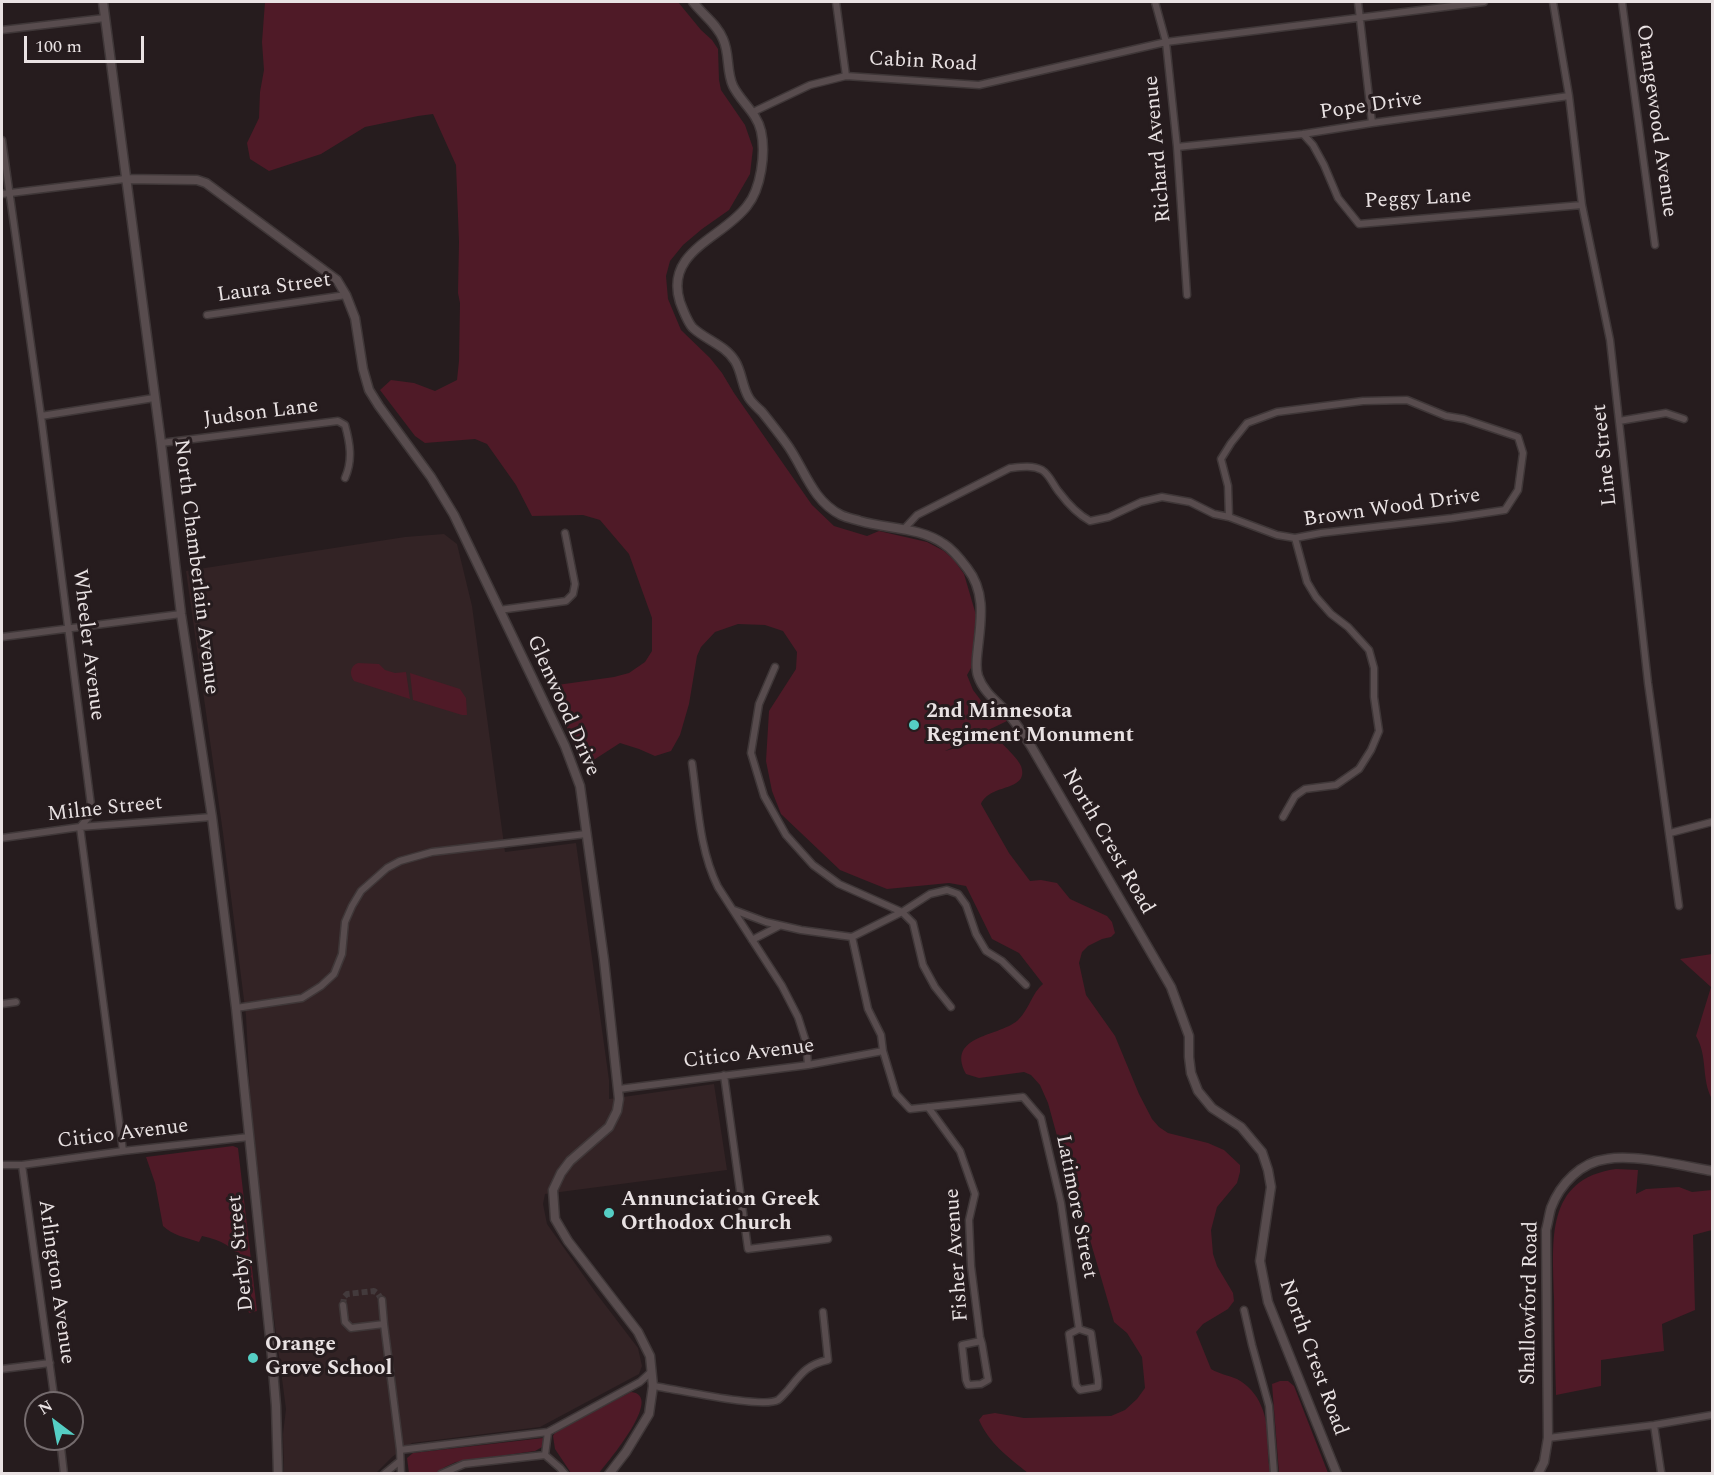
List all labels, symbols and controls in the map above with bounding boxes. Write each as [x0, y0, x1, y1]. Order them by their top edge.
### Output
street label: Orangewood Avenue [1629, 23, 1681, 219]
scale bar [27, 24, 147, 62]
text: 100 m [35, 33, 82, 60]
street label: Cabin Road [868, 48, 978, 78]
street label: Richard Avenue [1140, 74, 1178, 224]
street label: Pope Drive [1318, 87, 1424, 127]
street label: Peggy Lane [1364, 185, 1472, 215]
street label: Laura Street [216, 269, 332, 309]
street label: Judson Lane [202, 394, 320, 434]
street label: Line Street [1588, 403, 1624, 507]
street label: North Chamberlain Avenue [167, 438, 223, 696]
street label: Brown Wood Drive [1302, 484, 1482, 534]
street label: Wheeler Avenue [65, 568, 109, 722]
street label: Glenwood Drive [520, 632, 604, 780]
place label: 2nd Minnesota Regiment Monument [926, 700, 1134, 750]
marker: 2nd Minnesota Regiment Monument [907, 718, 921, 732]
street label: North Crest Road [1055, 765, 1159, 919]
street label: Milne Street [46, 791, 164, 829]
street label: Citico Avenue [682, 1034, 816, 1076]
street label: Citico Avenue [56, 1114, 190, 1156]
street label: Latimore Street [1049, 1133, 1101, 1281]
street label: Fisher Avenue [941, 1187, 975, 1323]
place label: Annunciation Greek Orthodox Church [621, 1188, 820, 1238]
street label: Derby Street [223, 1194, 261, 1312]
street label: Arlington Avenue [31, 1198, 79, 1366]
marker: Annunciation Greek Orthodox Church [602, 1206, 616, 1220]
street label: Shallowford Road [1517, 1221, 1545, 1385]
street label: North Crest Road [1272, 1277, 1352, 1439]
place label: Orange Grove School [265, 1333, 392, 1383]
marker: Orange Grove School [246, 1351, 260, 1365]
north arrow [24, 1391, 84, 1451]
text: N [34, 1394, 57, 1421]

